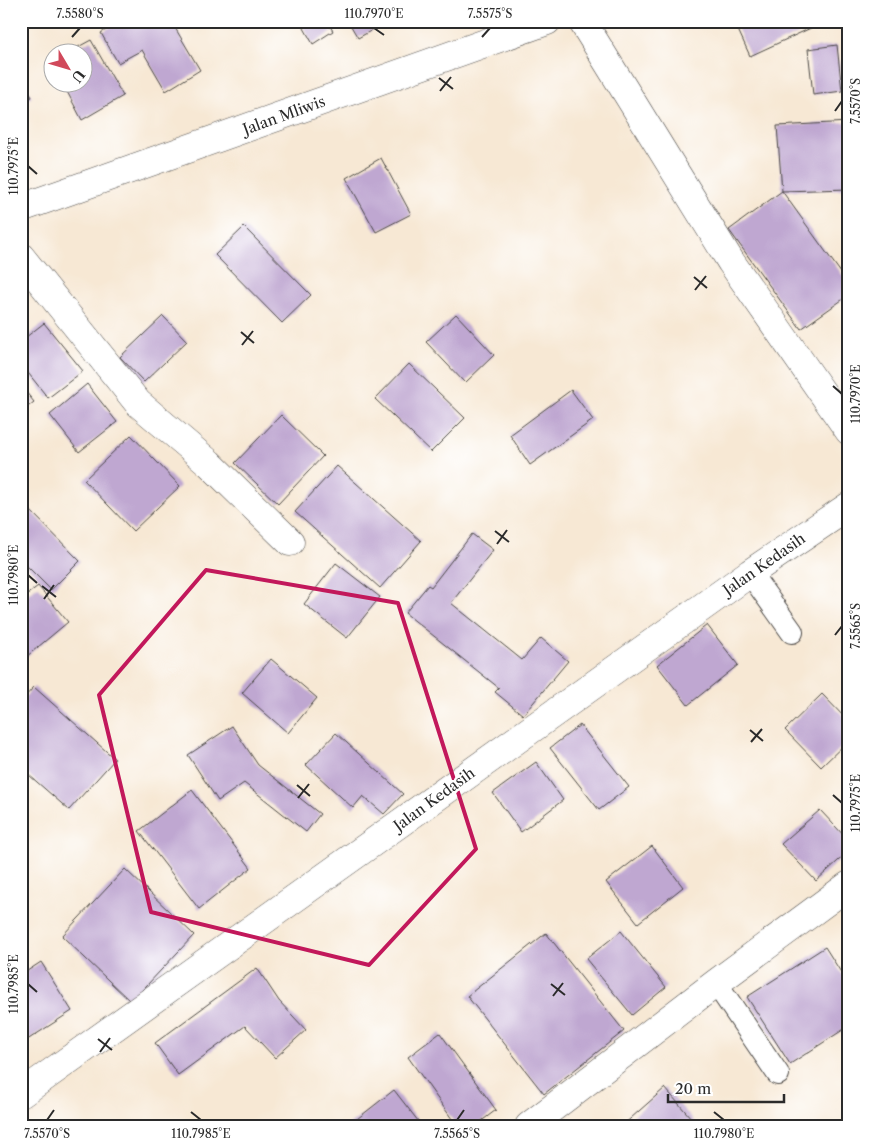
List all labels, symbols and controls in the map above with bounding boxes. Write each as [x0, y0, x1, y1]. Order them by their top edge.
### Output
text: 7.5580°S [56, 6, 104, 21]
text: 110.7970°E [344, 6, 404, 21]
text: 7.5575°S [467, 6, 513, 21]
north arrow [42, 42, 92, 92]
text: U [67, 66, 89, 87]
text: 7.5570°S [848, 78, 863, 124]
street label: Jalan Mliwis [238, 91, 328, 139]
text: 110.7975°E [6, 137, 21, 195]
text: 110.7970°E [848, 364, 863, 424]
street label: Jalan Kedasih [718, 528, 809, 600]
text: 110.7980°E [6, 545, 21, 605]
text: 7.5565°S [848, 603, 863, 649]
street label: Jalan Kedasih [388, 763, 479, 836]
text: 110.7975°E [848, 774, 863, 832]
text: 110.7985°E [6, 954, 21, 1014]
scale bar [668, 1072, 784, 1104]
text: 20 m [675, 1079, 711, 1098]
text: 7.5570°S [24, 1126, 70, 1141]
text: 110.7985°E [171, 1126, 231, 1141]
text: 7.5565°S [434, 1126, 480, 1141]
text: 110.7980°E [694, 1126, 754, 1141]

